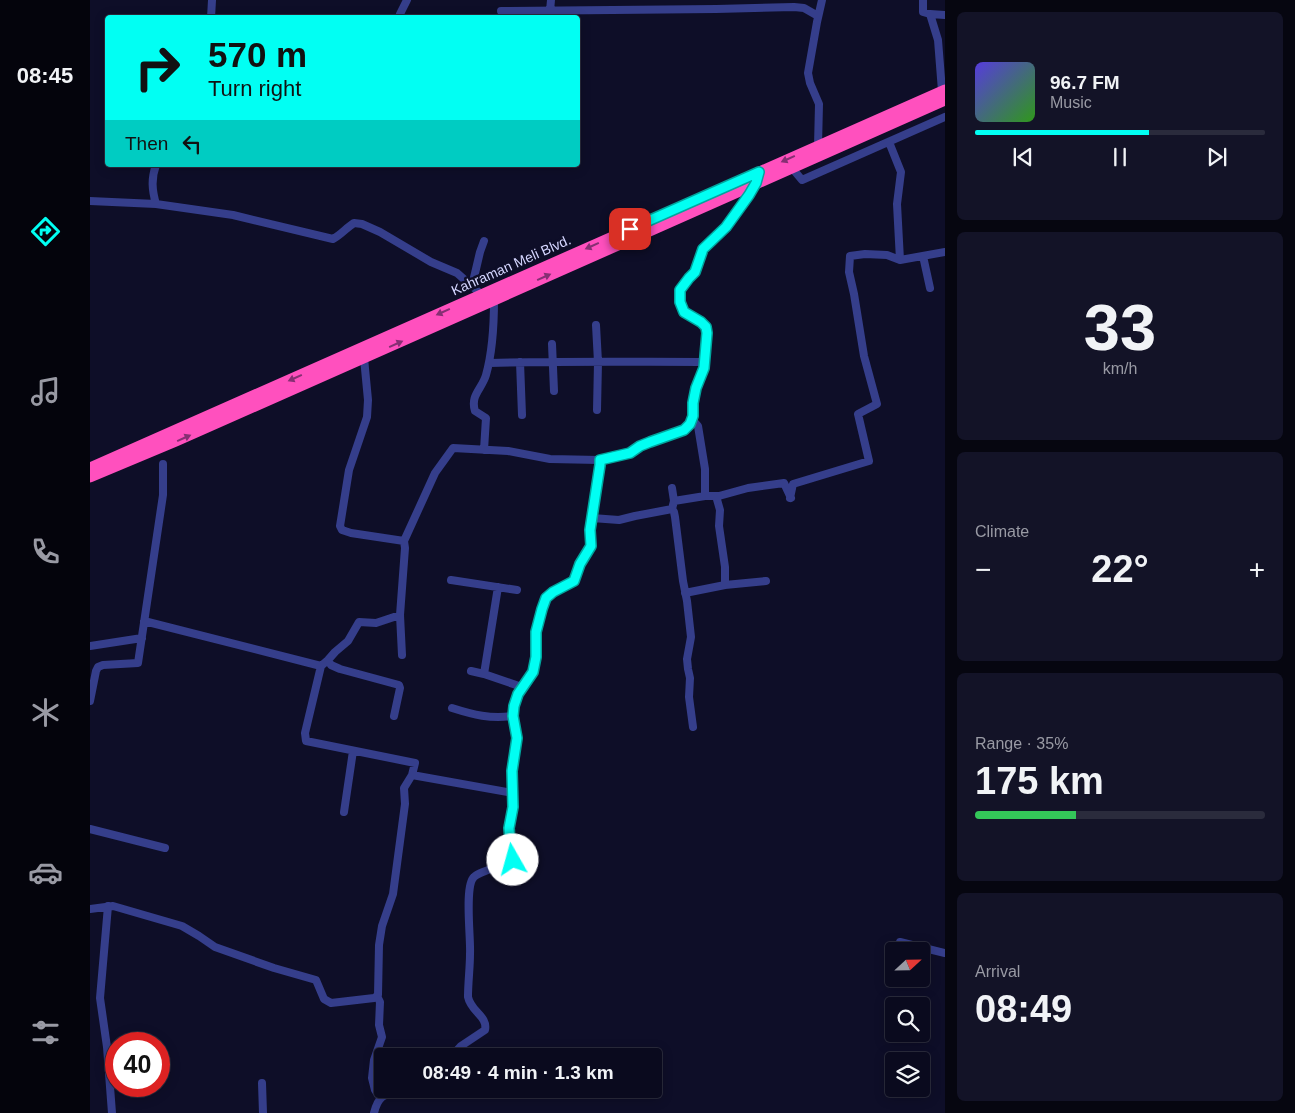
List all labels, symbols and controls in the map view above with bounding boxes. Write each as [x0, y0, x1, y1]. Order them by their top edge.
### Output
icon: right [125, 35, 190, 100]
text: 570 m [208, 35, 307, 74]
text: 08:45 [17, 63, 73, 88]
text: 96.7 FM [1050, 72, 1120, 93]
text: Turn right [208, 76, 301, 101]
text: Music [1050, 94, 1092, 111]
icon: left [178, 130, 206, 158]
text: Then [125, 133, 168, 154]
icon: previous [1009, 143, 1037, 171]
icon: pause [1106, 143, 1134, 171]
icon: next [1203, 143, 1231, 171]
one-way arrow [781, 156, 795, 164]
pin [609, 208, 651, 250]
icon: directions [28, 214, 63, 249]
icon: arrive [616, 215, 644, 243]
street label: Kahraman Meli Blvd. [449, 231, 573, 299]
one-way arrow [585, 242, 599, 250]
one-way arrow [537, 273, 551, 281]
text: 33 [1084, 291, 1156, 364]
one-way arrow [436, 308, 450, 316]
one-way arrow [389, 339, 403, 347]
text: km/h [1103, 360, 1137, 377]
icon: music [28, 374, 63, 409]
one-way arrow [288, 374, 302, 382]
one-way arrow [177, 434, 191, 442]
text: Climate [975, 523, 1029, 540]
icon: phone [28, 534, 63, 569]
text: 22° [1091, 548, 1149, 590]
text: − [975, 554, 991, 585]
text: + [1249, 554, 1265, 585]
icon: climate [28, 695, 63, 730]
text: Range · 35% [975, 735, 1068, 752]
text: 175 km [975, 760, 1104, 802]
position arrow [486, 833, 538, 885]
icon: car [28, 855, 63, 890]
north arrow [885, 942, 930, 988]
map controls [885, 942, 930, 1097]
text: Arrival [975, 963, 1020, 980]
text: 08:49 [975, 988, 1072, 1030]
button: search [885, 997, 930, 1042]
icon: filters [28, 1015, 63, 1050]
speed limit sign: 40 [105, 1032, 170, 1097]
button: layers [885, 1052, 930, 1097]
text: 08:49 · 4 min · 1.3 km [422, 1062, 614, 1083]

